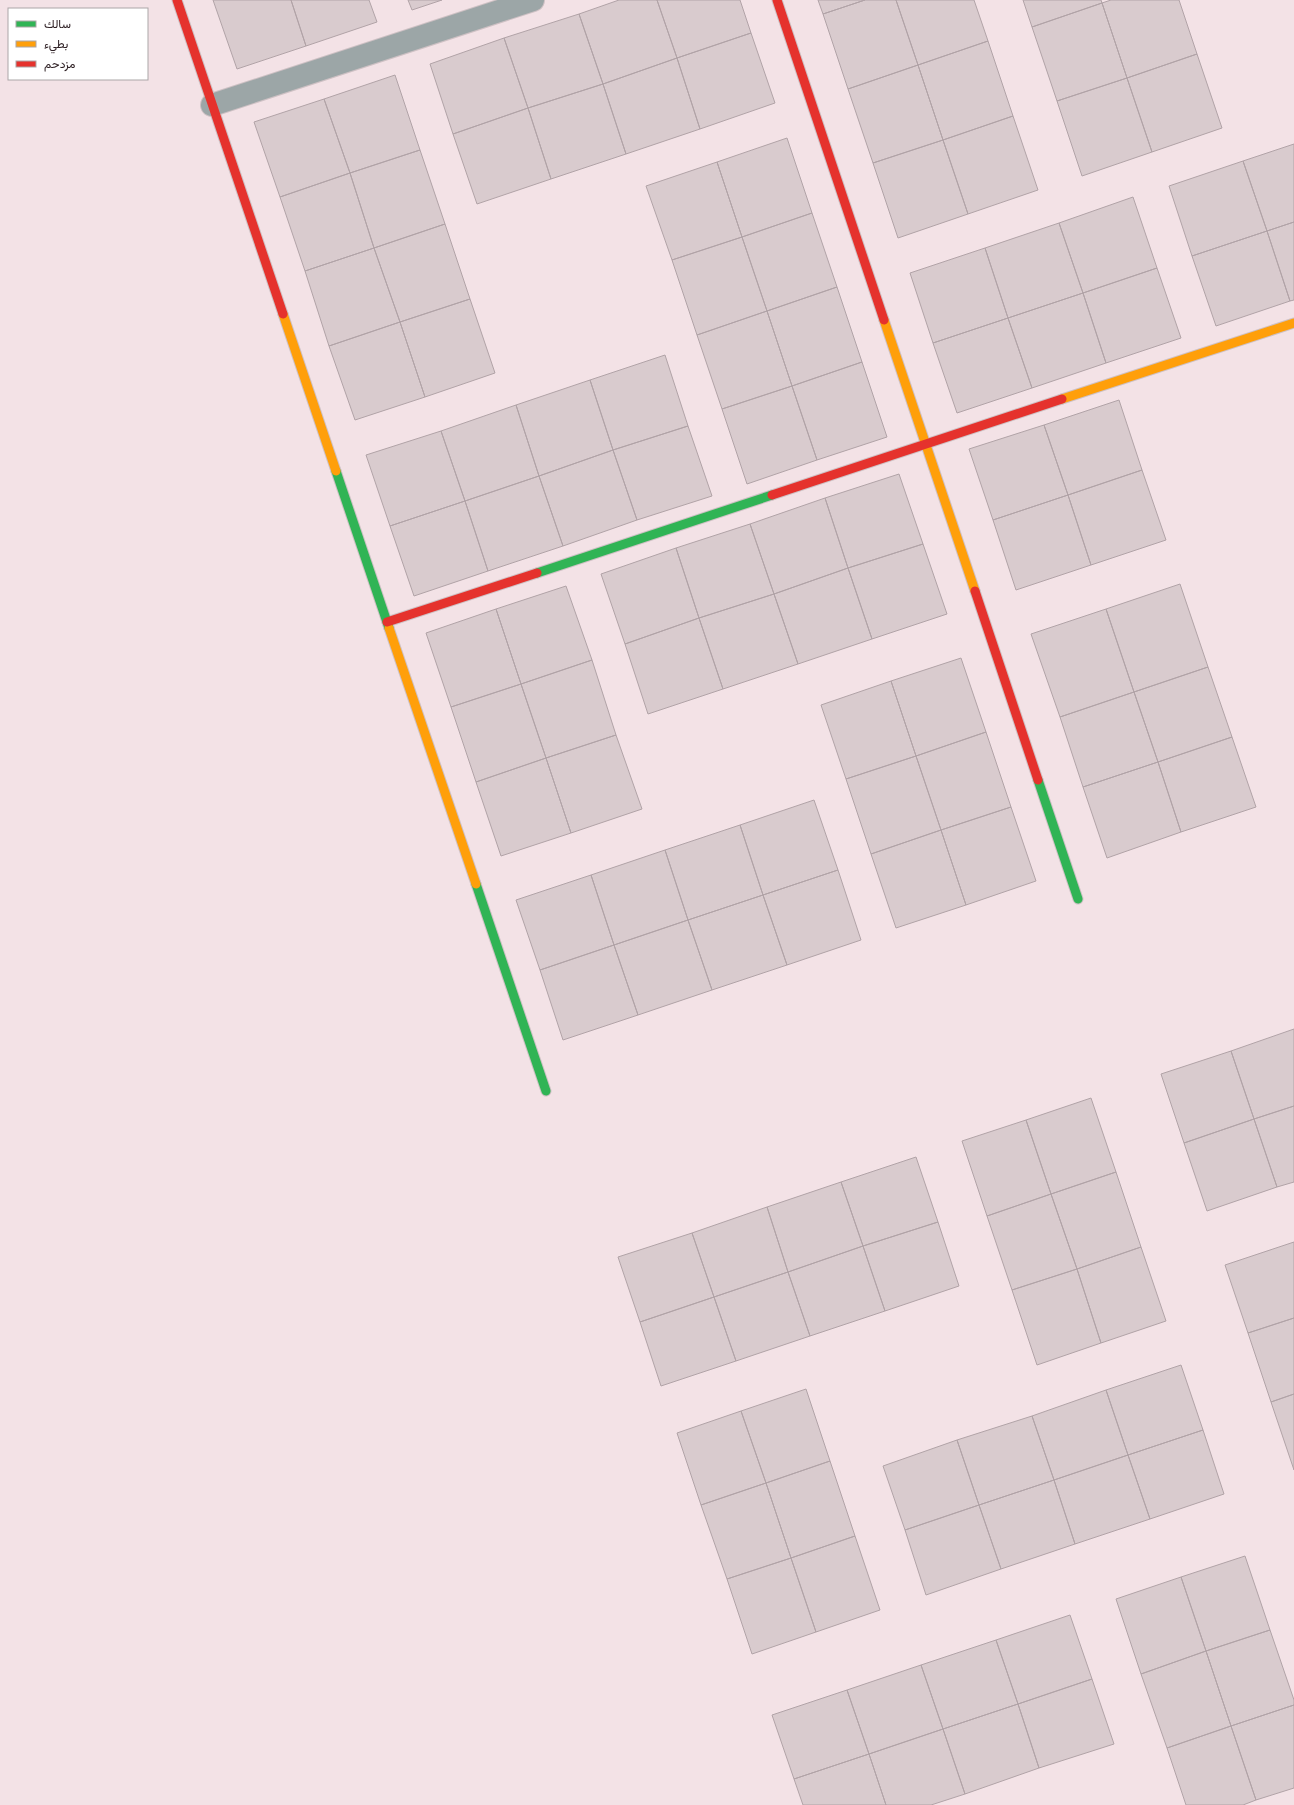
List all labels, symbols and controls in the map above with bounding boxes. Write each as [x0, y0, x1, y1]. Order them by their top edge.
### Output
legend [8, 8, 148, 80]
text: سالك [44, 16, 71, 31]
text: بطيء [44, 36, 68, 54]
text: مزدحم [44, 56, 75, 72]

